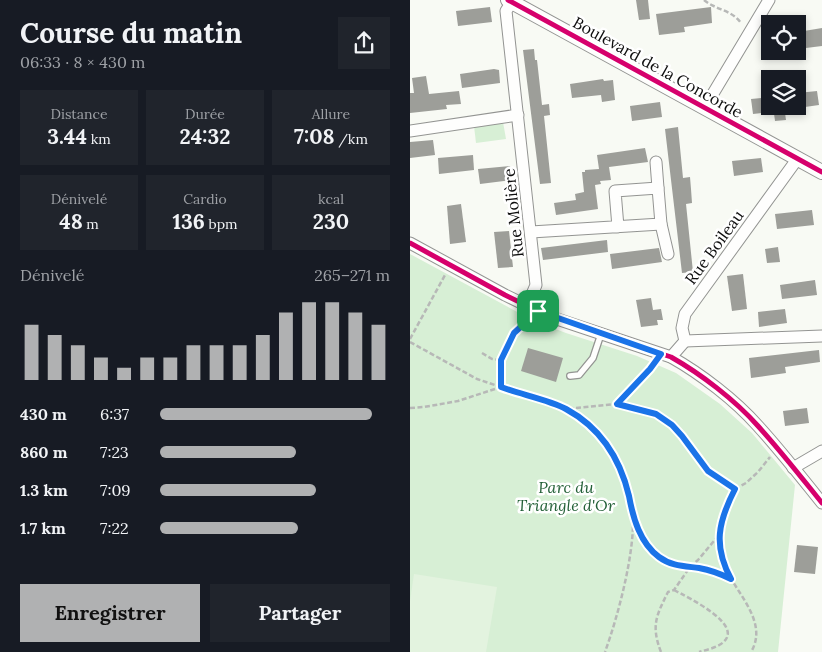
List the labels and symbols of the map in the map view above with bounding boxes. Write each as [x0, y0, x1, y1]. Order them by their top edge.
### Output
street label: Boulevard de la Concorde [570, 12, 747, 122]
street label: Rue Molière [498, 167, 528, 259]
street label: Rue Boileau [680, 206, 748, 288]
pin [517, 290, 559, 332]
park label: Parc du Triangle d'Or [517, 477, 616, 515]

